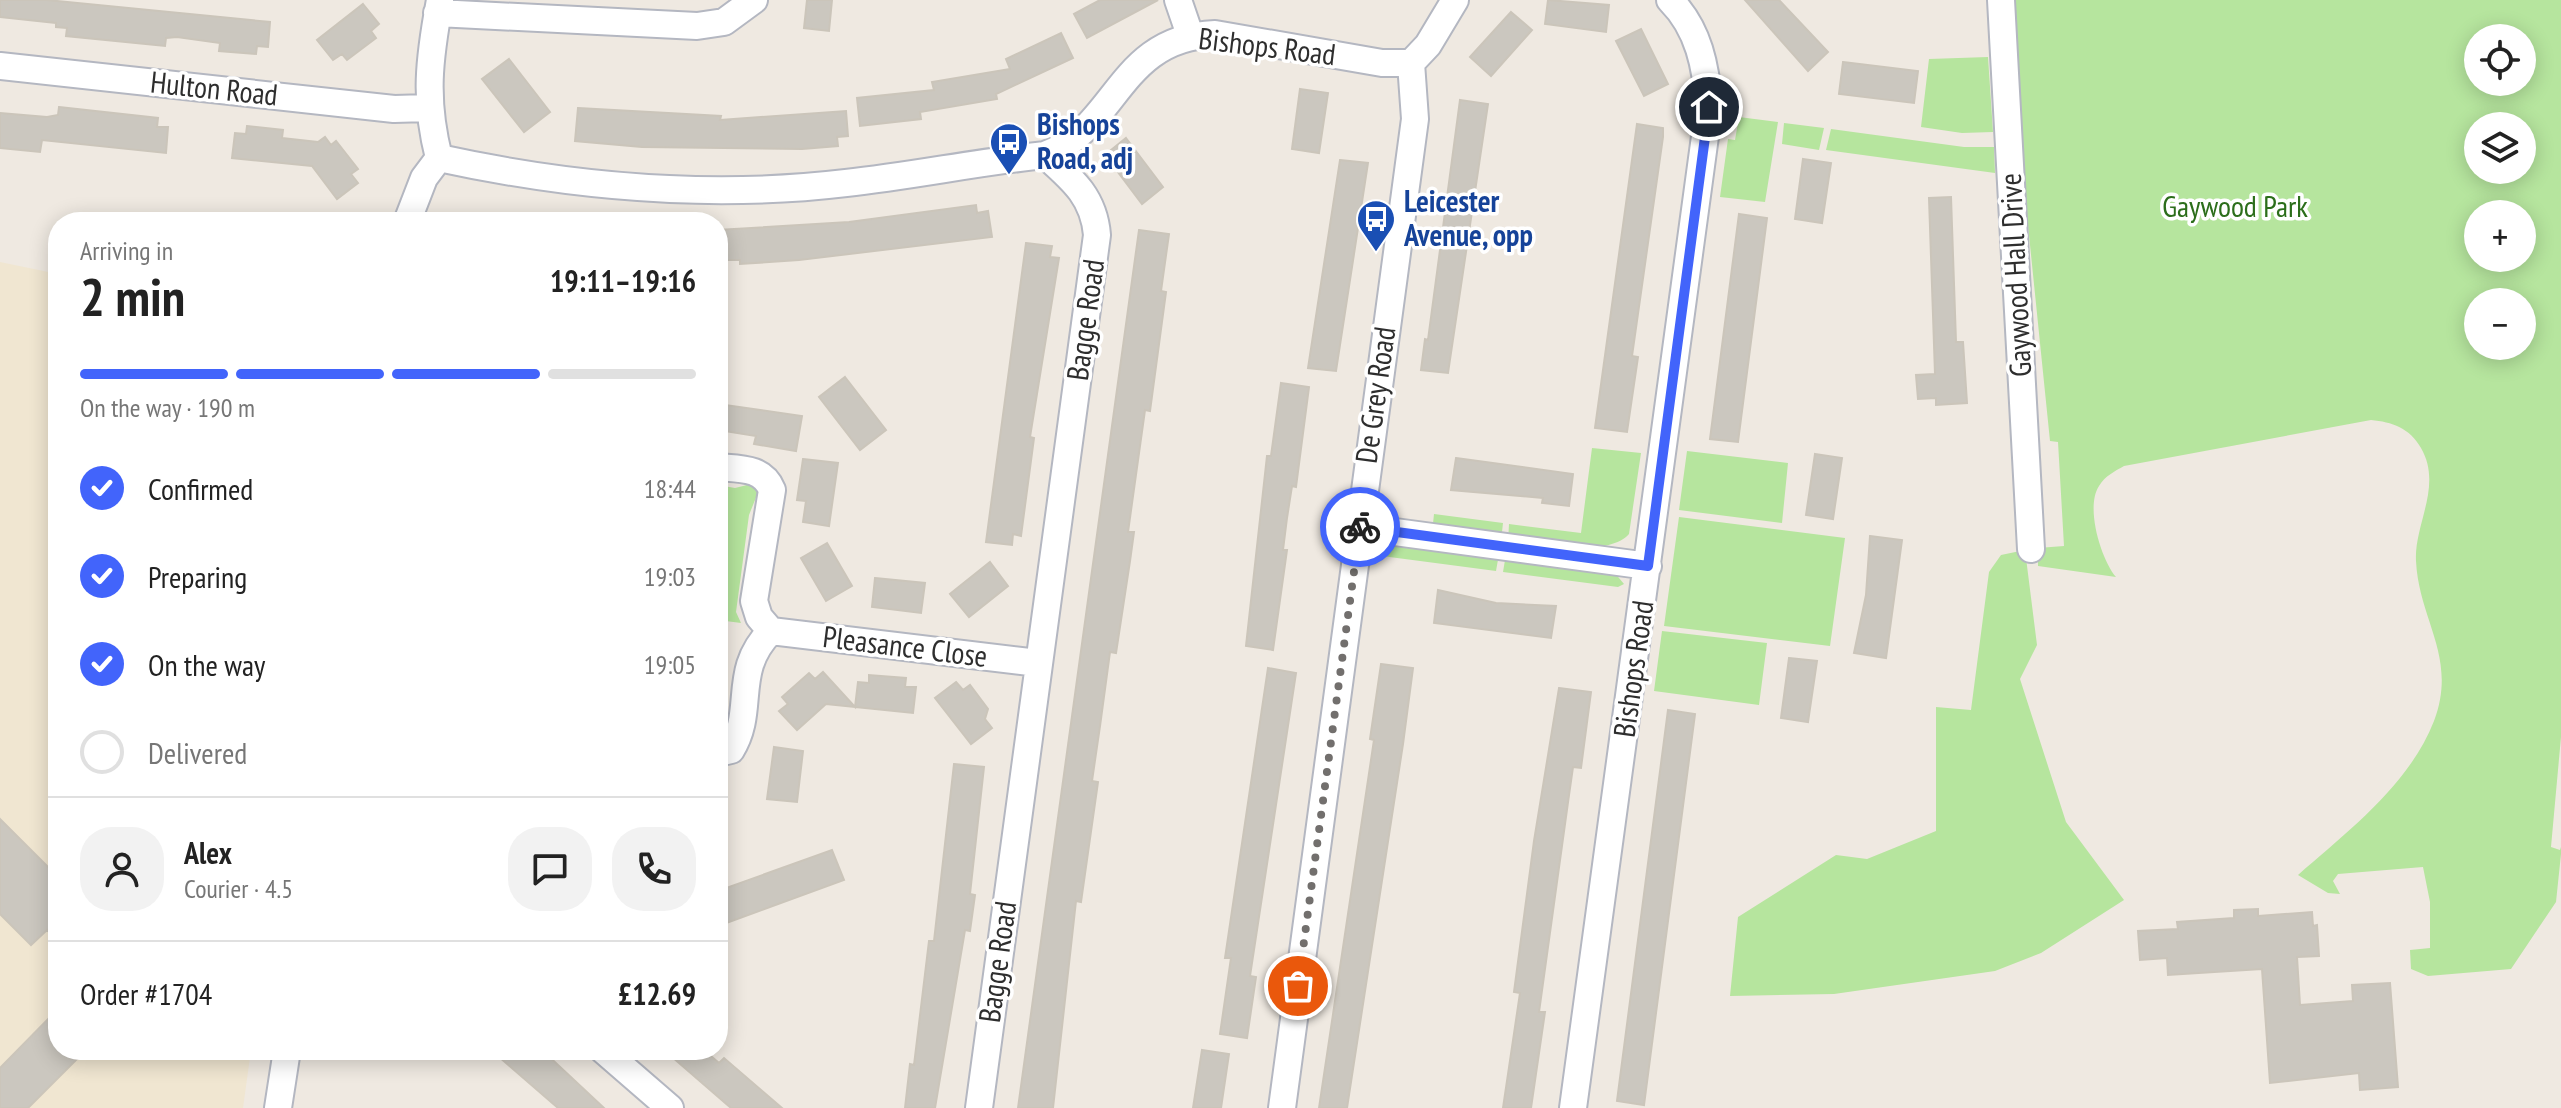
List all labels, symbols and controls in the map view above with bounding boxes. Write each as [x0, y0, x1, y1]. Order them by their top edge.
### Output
street label: Bishops Road [1196, 18, 1338, 73]
map controls [2464, 24, 2536, 360]
button: locate [2464, 24, 2536, 96]
street label: Hulton Road [149, 61, 280, 114]
pin [1675, 73, 1743, 141]
icon: home [1687, 85, 1731, 129]
place label: Bishops Road, adj [1037, 104, 1133, 177]
button: layers [2464, 112, 2536, 184]
bus stop icon: Bishops Road, adj [988, 121, 1030, 176]
street label: Gaywood Hall Drive [1990, 172, 2039, 378]
place label: Leicester Avenue, opp [1403, 181, 1533, 254]
park label: Gaywood Park [2162, 186, 2308, 225]
bus stop icon: Leicester Avenue, opp [1355, 198, 1397, 253]
button: + [2464, 200, 2536, 272]
text: Arriving in [80, 234, 173, 267]
street label: Bagge Road [1057, 257, 1112, 383]
text: 19:11–19:16 [550, 261, 696, 300]
text: 2 min [80, 263, 185, 330]
button: − [2464, 288, 2536, 360]
street label: De Grey Road [1346, 324, 1403, 465]
text: On the way · 190 m [80, 391, 255, 424]
icon: check [80, 466, 124, 510]
text: Confirmed [148, 469, 253, 508]
text: 18:44 [644, 472, 696, 505]
courier [1320, 487, 1400, 567]
icon: bike [1338, 505, 1382, 549]
icon: check [80, 554, 124, 598]
text: Preparing [148, 557, 247, 596]
text: 19:03 [644, 560, 696, 593]
street label: Bishops Road [1604, 598, 1661, 740]
street label: Pleasance Close [821, 616, 990, 675]
icon: check [80, 642, 124, 686]
text: On the way [148, 645, 265, 684]
text: 19:05 [644, 648, 696, 681]
text: Delivered [148, 733, 247, 772]
button: person [80, 827, 164, 911]
button: chat [508, 827, 592, 911]
button: phone [612, 827, 696, 911]
text: Alex [184, 833, 232, 872]
text: Courier · 4.5 [184, 872, 293, 905]
street label: Bagge Road [969, 899, 1024, 1025]
pin [1264, 952, 1332, 1020]
icon: bag [1276, 964, 1320, 1008]
text: Order #1704 [80, 974, 212, 1013]
text: £12.69 [618, 974, 696, 1013]

